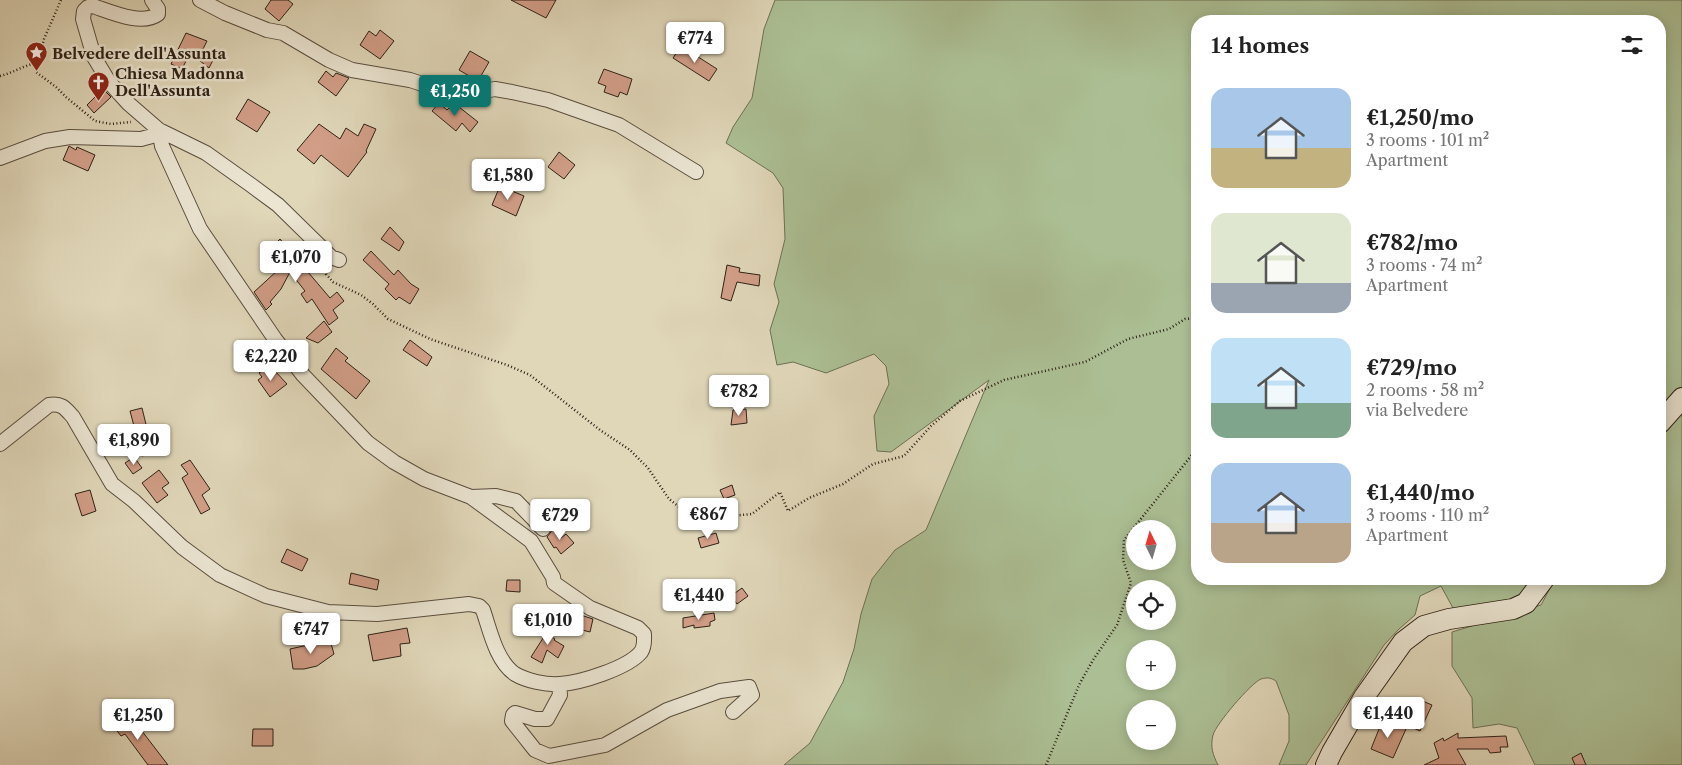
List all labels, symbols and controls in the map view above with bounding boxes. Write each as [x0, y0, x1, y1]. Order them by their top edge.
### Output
pin: €774 [665, 22, 725, 64]
text: €774 [677, 28, 713, 48]
icon: filters [1618, 31, 1646, 59]
text: 14 homes [1211, 33, 1309, 58]
place icon: Belvedere dell'Assunta [24, 41, 48, 72]
place label: Belvedere dell'Assunta [52, 44, 227, 63]
place label: Chiesa Madonna Dell'Assunta [115, 64, 244, 100]
church icon: Chiesa Madonna Dell'Assunta [87, 70, 111, 101]
pin: €1,250 [414, 74, 496, 117]
text: €1,250 [430, 81, 480, 101]
text: €1,250/mo [1366, 105, 1474, 130]
icon: home [1251, 108, 1311, 168]
text: 3 rooms · 101 m² [1366, 130, 1489, 150]
text: Apartment [1366, 150, 1448, 170]
pin: €1,580 [467, 158, 549, 201]
text: €1,580 [483, 165, 533, 185]
text: €782/mo [1366, 230, 1458, 255]
icon: home [1251, 233, 1311, 293]
pin: €1,070 [255, 240, 337, 283]
text: €1,070 [271, 247, 321, 267]
text: 3 rooms · 74 m² [1366, 255, 1482, 275]
text: Apartment [1366, 275, 1448, 295]
pin: €2,220 [230, 340, 312, 382]
text: €2,220 [244, 346, 298, 366]
text: €729/mo [1366, 355, 1457, 380]
icon: home [1251, 358, 1311, 418]
pin: €782 [709, 374, 769, 417]
text: 2 rooms · 58 m² [1366, 380, 1484, 400]
text: €782 [720, 381, 758, 401]
text: via Belvedere [1366, 400, 1468, 420]
pin: €1,890 [93, 424, 175, 466]
text: €1,890 [108, 430, 160, 450]
text: €1,440/mo [1366, 480, 1475, 505]
icon: home [1251, 483, 1311, 543]
pin: €729 [530, 498, 590, 541]
pin: €867 [678, 498, 738, 540]
text: €867 [689, 504, 727, 524]
text: €729 [541, 505, 579, 525]
text: 3 rooms · 110 m² [1366, 505, 1489, 525]
north arrow [1126, 520, 1176, 570]
map controls [1126, 520, 1176, 750]
text: Apartment [1366, 525, 1448, 545]
pin: €1,440 [658, 578, 740, 621]
button: locate [1126, 580, 1176, 630]
text: €1,440 [674, 585, 724, 605]
pin: €1,010 [507, 604, 589, 646]
text: €1,010 [523, 610, 573, 630]
pin: €747 [281, 612, 341, 655]
text: €747 [293, 619, 329, 639]
button: + [1126, 640, 1176, 690]
pin: €1,440 [1347, 696, 1429, 739]
pin: €1,250 [97, 698, 179, 741]
button: − [1126, 700, 1176, 750]
text: €1,440 [1363, 703, 1413, 723]
text: €1,250 [113, 705, 163, 725]

